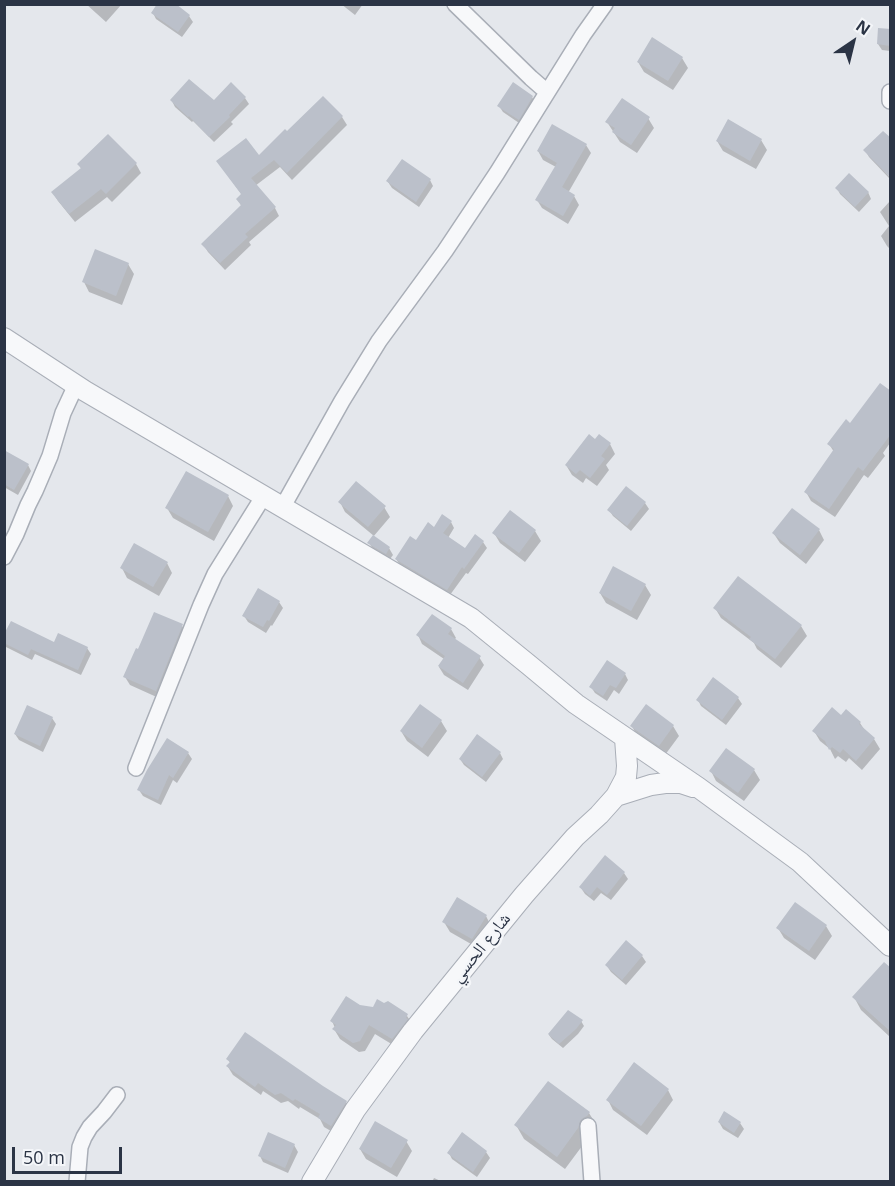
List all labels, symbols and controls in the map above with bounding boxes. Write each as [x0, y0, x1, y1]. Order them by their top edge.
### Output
north arrow [823, 12, 883, 72]
text: N [852, 15, 875, 40]
street label: شارع الحسي [446, 909, 516, 987]
scale bar [15, 1135, 124, 1173]
text: 50 m [23, 1145, 65, 1169]

